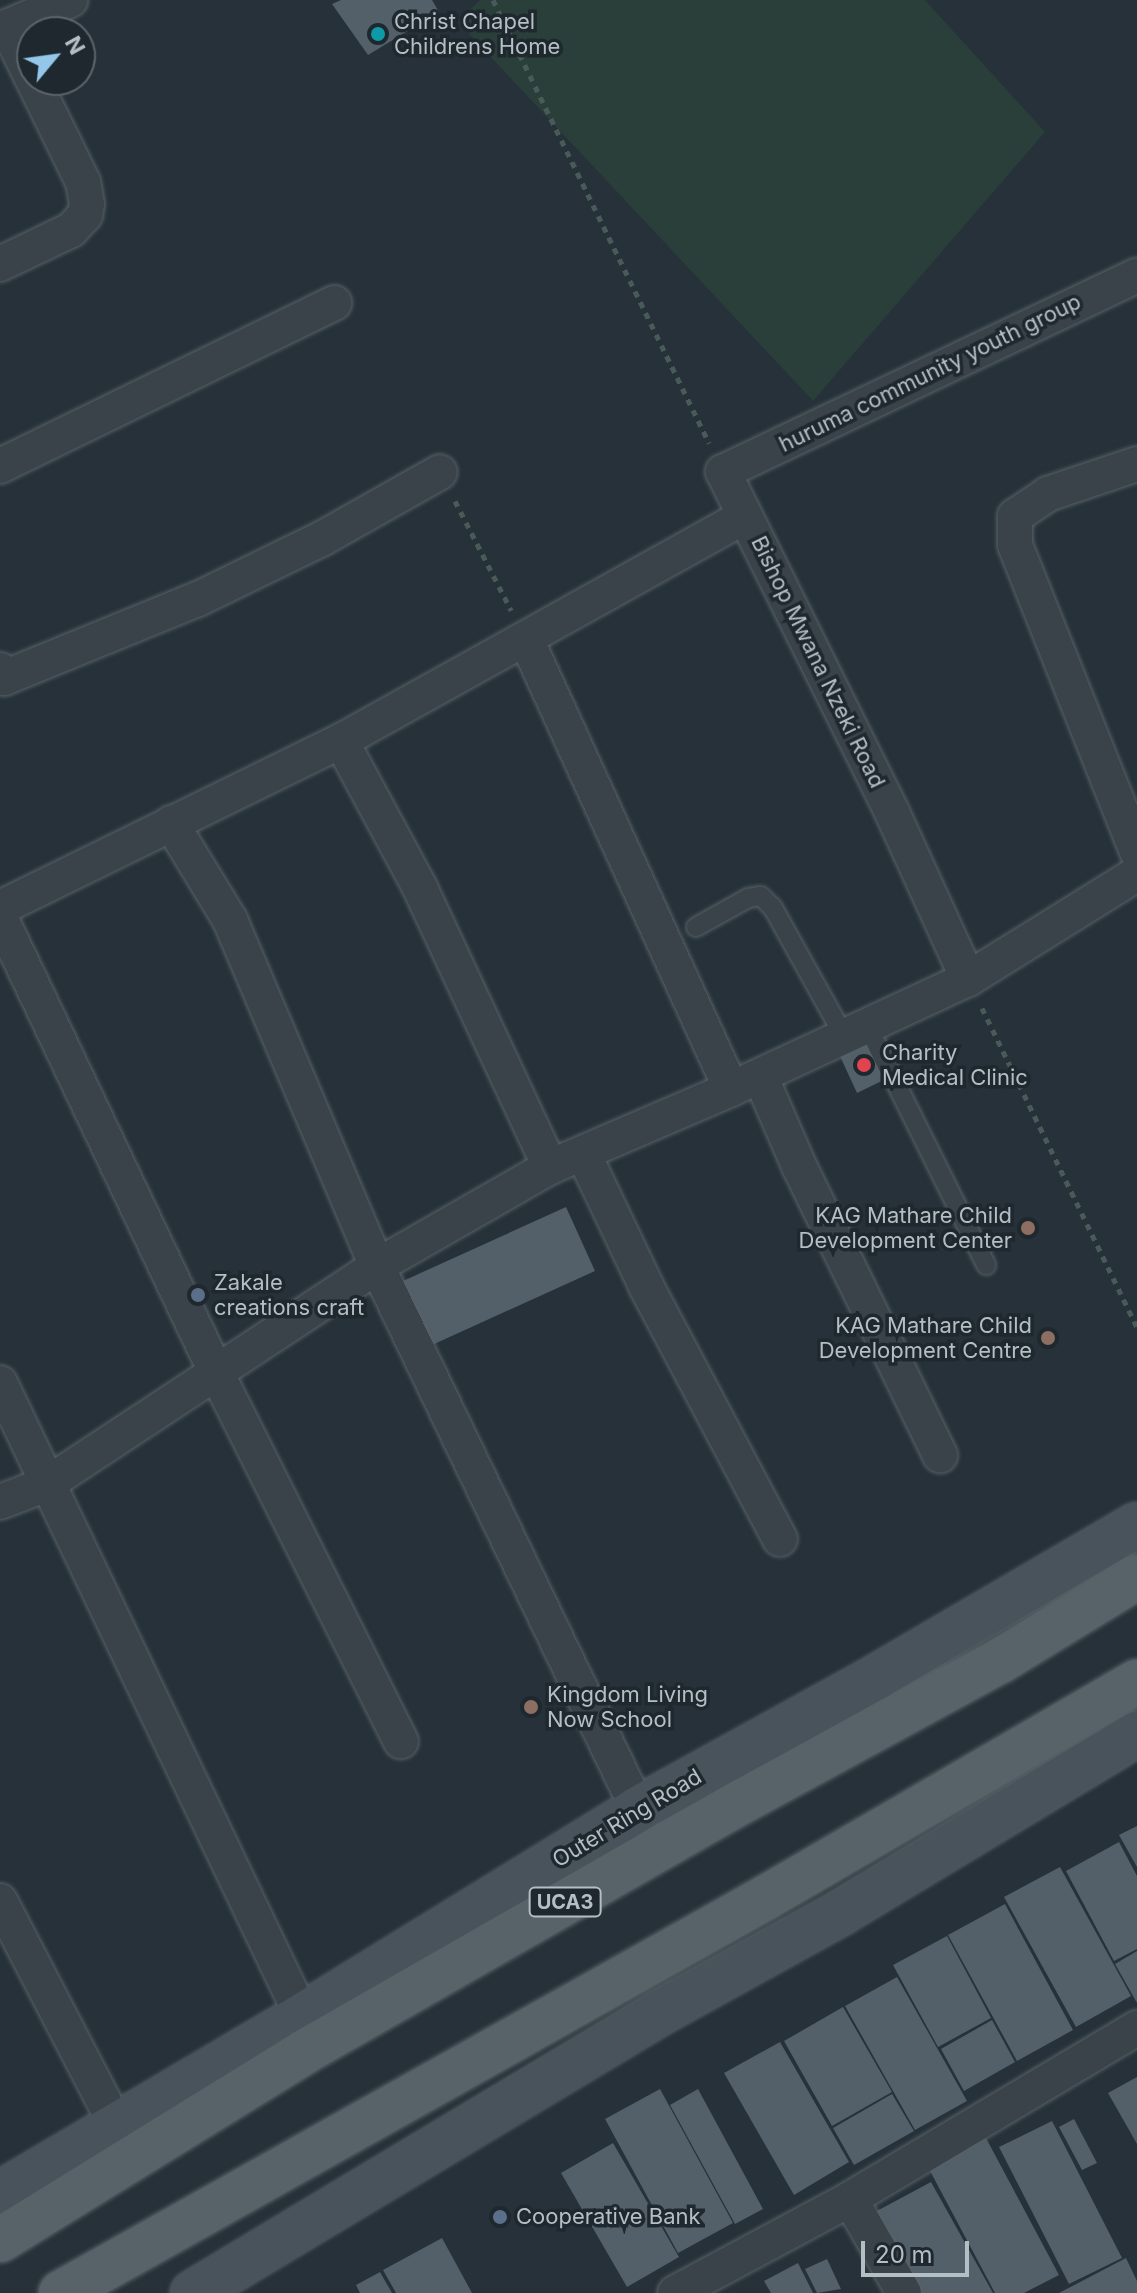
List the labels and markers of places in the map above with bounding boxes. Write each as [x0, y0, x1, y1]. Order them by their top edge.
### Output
place label: Christ Chapel Childrens Home [394, 8, 560, 60]
marker: Christ Chapel Childrens Home [369, 25, 387, 43]
place label: Charity Medical Clinic [882, 1039, 1028, 1090]
marker: Charity Medical Clinic [853, 1054, 875, 1076]
place label: KAG Mathare Child Development Center [799, 1202, 1012, 1254]
marker: KAG Mathare Child Development Center [1019, 1219, 1037, 1237]
place label: Zakale creations craft [214, 1269, 364, 1320]
marker: Zakale creations craft [189, 1286, 207, 1304]
place label: KAG Mathare Child Development Centre [819, 1312, 1032, 1364]
marker: KAG Mathare Child Development Centre [1039, 1329, 1057, 1347]
place label: Kingdom Living Now School [547, 1681, 708, 1732]
marker: Kingdom Living Now School [522, 1698, 540, 1716]
place label: Cooperative Bank [516, 2204, 701, 2230]
marker: Cooperative Bank [491, 2208, 509, 2226]

